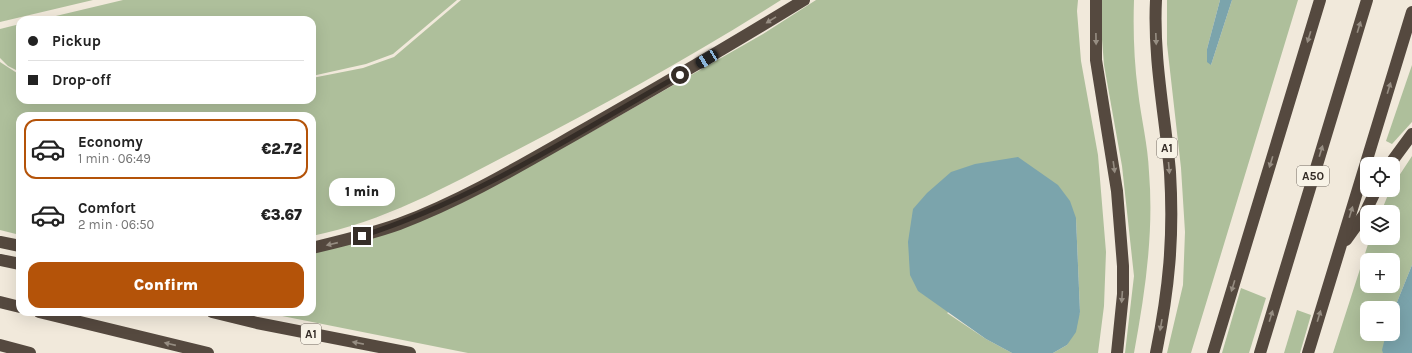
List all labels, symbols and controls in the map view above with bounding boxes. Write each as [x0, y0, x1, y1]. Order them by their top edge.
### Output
one-way arrow [765, 17, 777, 24]
one-way arrow [1356, 20, 1362, 32]
text: Pickup [52, 32, 101, 50]
one-way arrow [1306, 32, 1312, 44]
one-way arrow [1092, 33, 1099, 45]
one-way arrow [1153, 33, 1159, 46]
car [694, 48, 720, 70]
route start [671, 66, 689, 84]
text: Drop-off [52, 71, 111, 89]
one-way arrow [1386, 81, 1392, 93]
icon: car [30, 131, 66, 167]
text: Economy [78, 133, 143, 151]
road number: A1 [1157, 138, 1177, 158]
text: €2.72 [262, 140, 302, 158]
one-way arrow [1318, 145, 1324, 157]
text: 1 min · 06:49 [78, 151, 151, 166]
one-way arrow [1268, 156, 1274, 168]
map controls [1360, 157, 1400, 341]
button: locate [1360, 157, 1400, 197]
one-way arrow [1111, 161, 1117, 174]
one-way arrow [1166, 162, 1173, 174]
road number: A50 [1297, 166, 1329, 186]
callout: 1 min [329, 178, 395, 206]
text: 1 min [345, 184, 379, 199]
icon: car [30, 197, 66, 233]
text: Comfort [78, 199, 136, 217]
button: layers [1360, 205, 1400, 245]
text: €3.67 [261, 206, 302, 224]
one-way arrow [1348, 206, 1354, 218]
text: 2 min · 06:50 [78, 217, 154, 232]
route end [353, 227, 371, 245]
one-way arrow [326, 241, 338, 247]
button: + [1360, 253, 1400, 293]
button: Confirm [28, 262, 304, 308]
one-way arrow [1230, 280, 1236, 292]
one-way arrow [1119, 291, 1126, 303]
button: − [1360, 301, 1400, 341]
one-way arrow [1268, 309, 1274, 321]
one-way arrow [1316, 309, 1322, 321]
one-way arrow [1158, 319, 1164, 331]
road number: A1 [301, 324, 321, 344]
one-way arrow [351, 339, 364, 345]
one-way arrow [164, 341, 176, 347]

